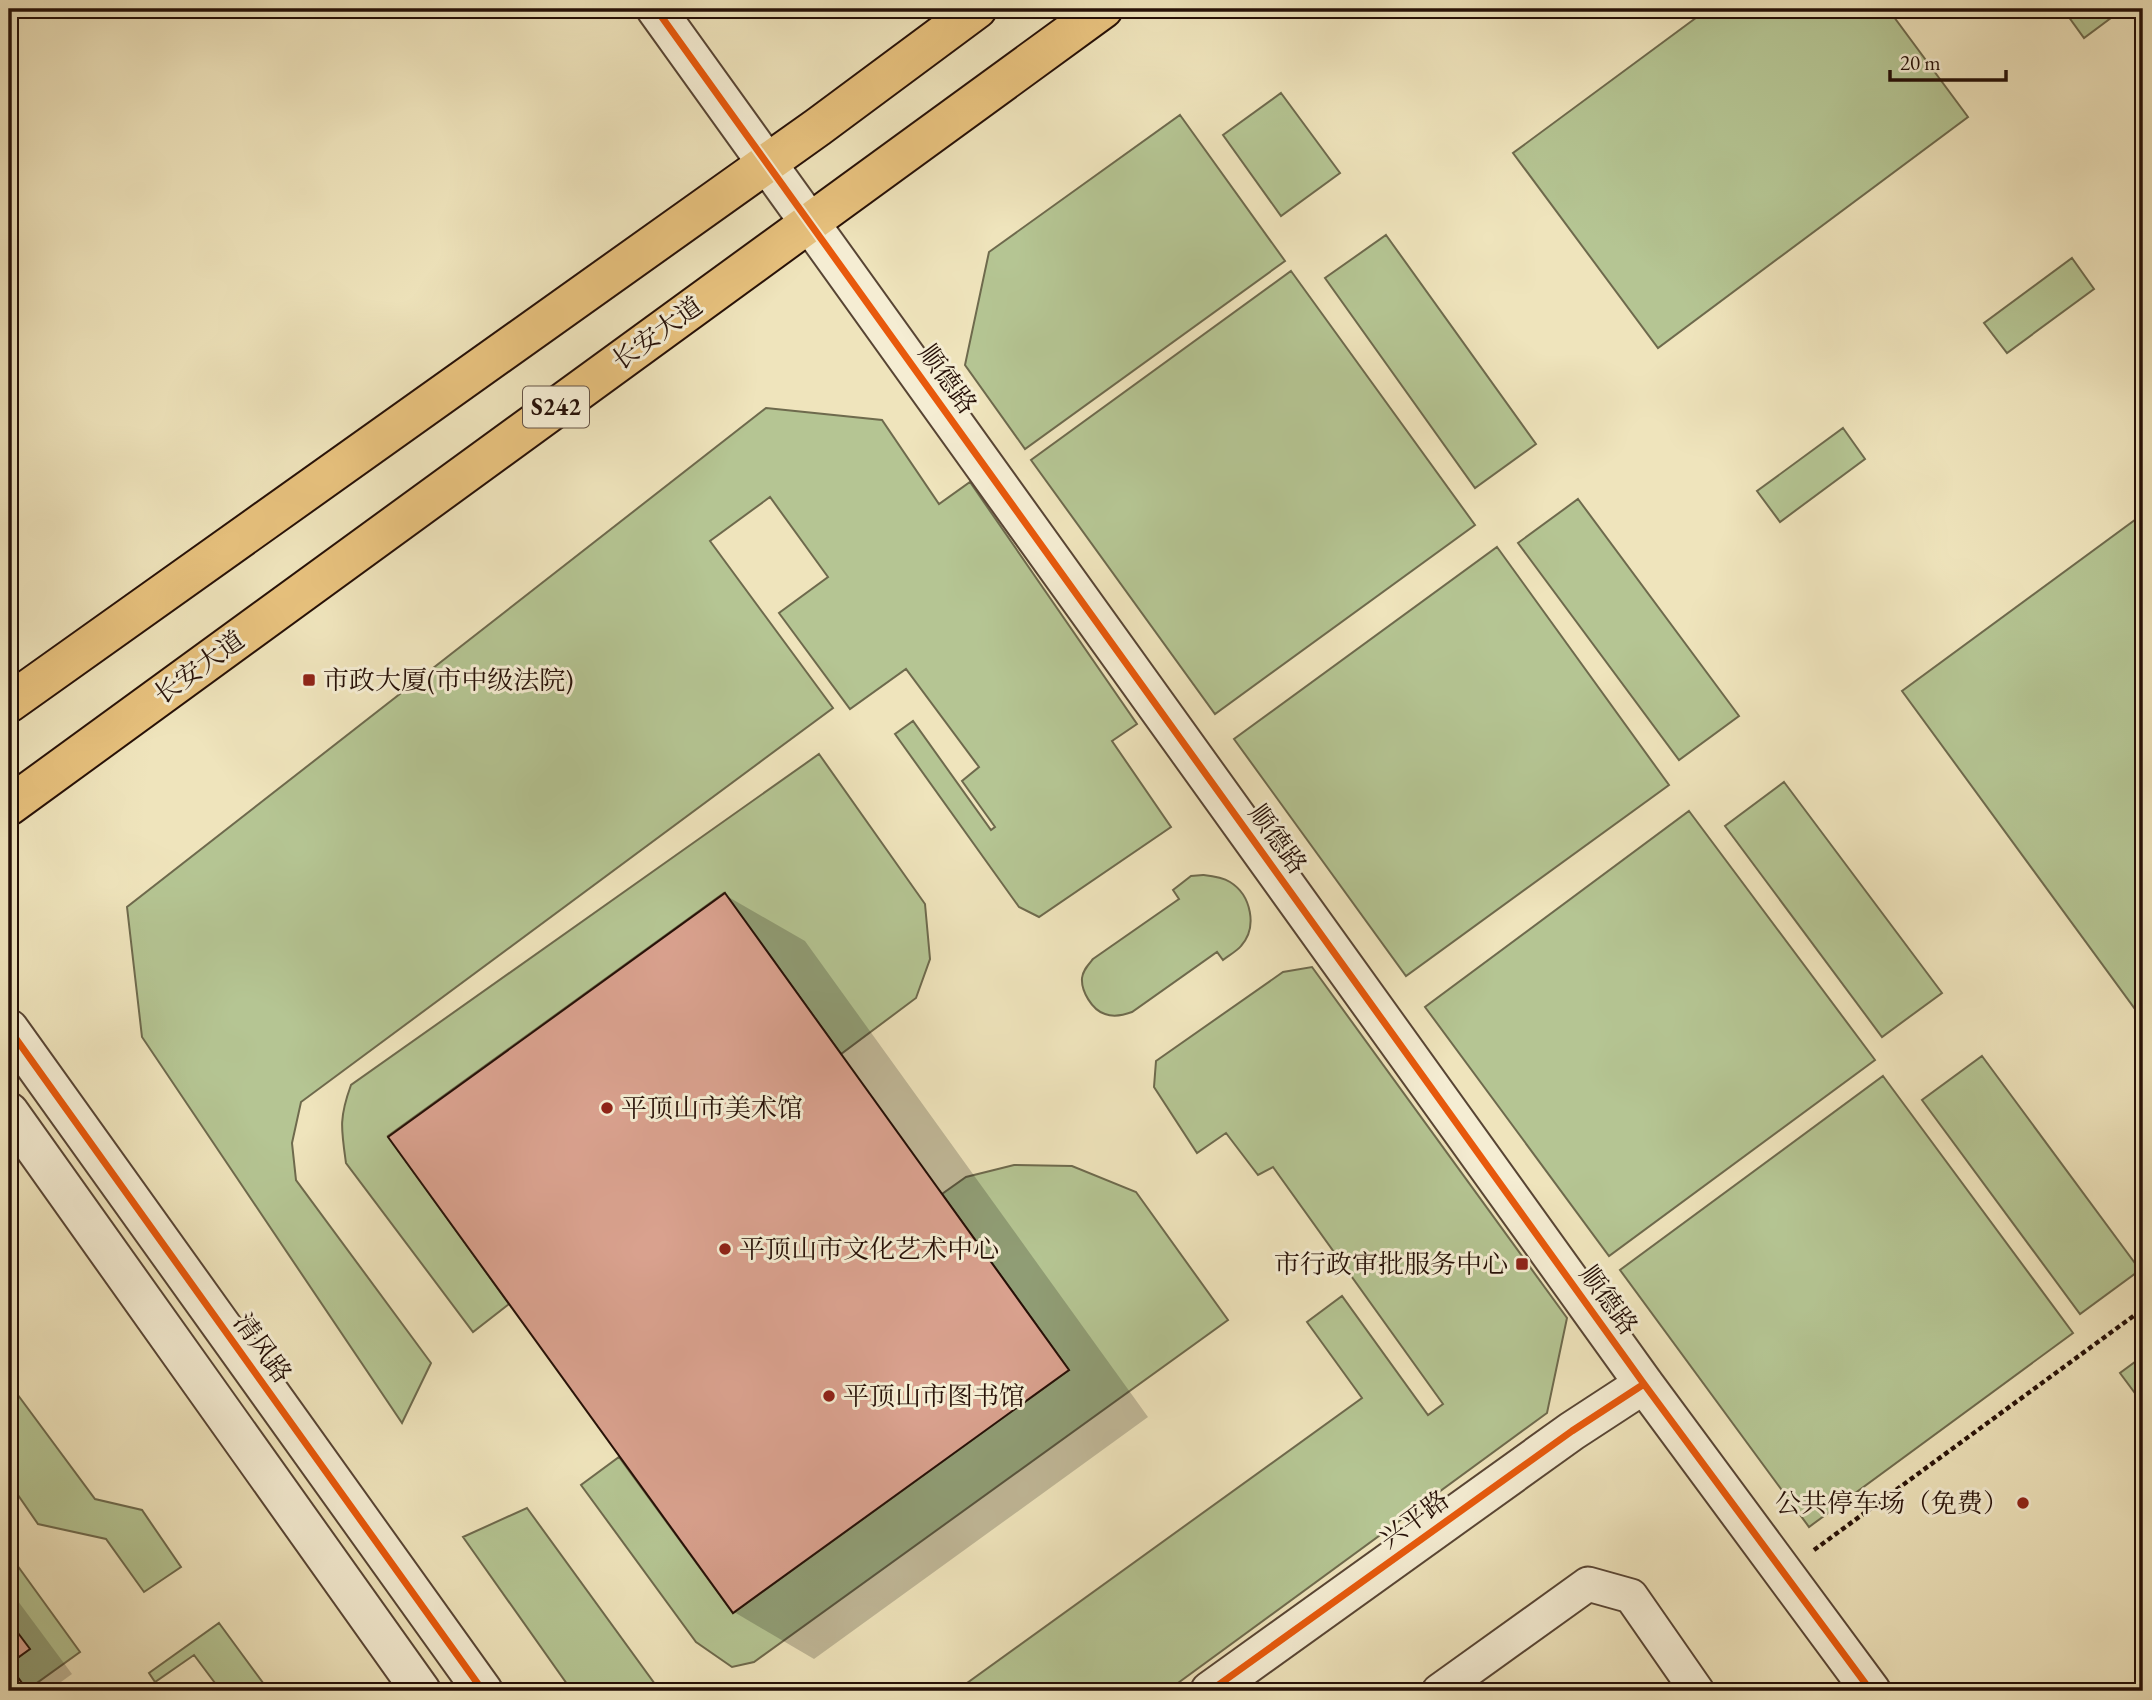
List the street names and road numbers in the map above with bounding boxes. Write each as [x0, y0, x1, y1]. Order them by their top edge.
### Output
street label: 长安大道 [605, 289, 709, 377]
street label: 顺德路 [911, 337, 985, 421]
road number: S242 [523, 386, 589, 428]
street label: 长安大道 [147, 623, 251, 711]
street label: 顺德路 [1241, 797, 1315, 881]
street label: 顺德路 [1572, 1258, 1646, 1342]
street label: 清风路 [226, 1306, 300, 1390]
street label: 兴平路 [1372, 1482, 1456, 1556]

